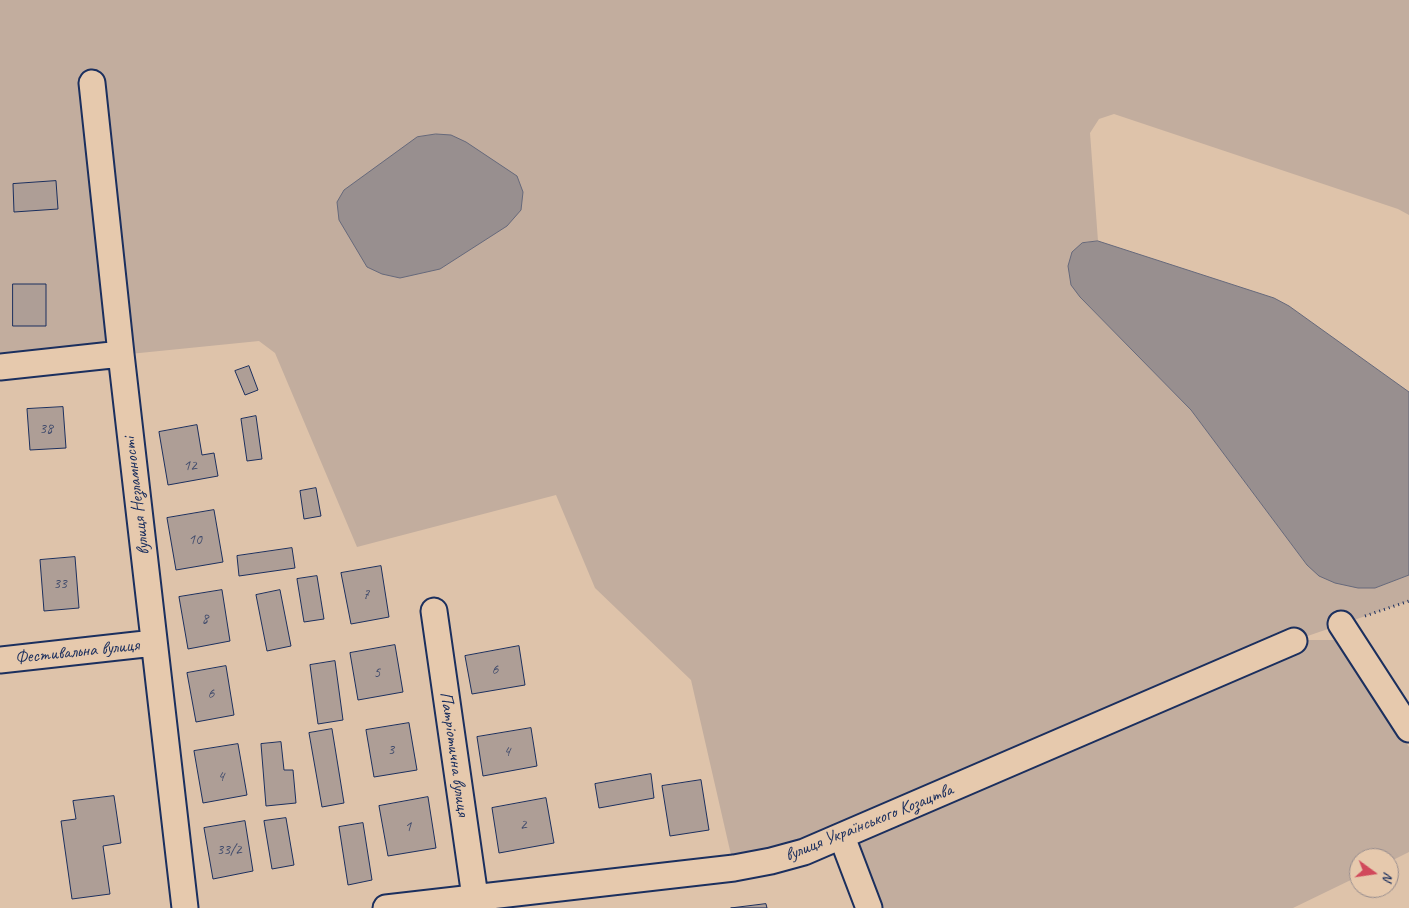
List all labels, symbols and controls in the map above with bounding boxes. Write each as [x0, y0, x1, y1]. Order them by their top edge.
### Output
house number: 38 [39, 420, 53, 438]
street label: вулиця Незламності [119, 436, 155, 556]
house number: 12 [183, 457, 197, 475]
house number: 10 [188, 531, 202, 549]
house number: 33 [53, 575, 67, 593]
house number: 7 [363, 586, 369, 604]
house number: 8 [202, 610, 208, 628]
street label: Фестивальна вулиця [14, 635, 140, 669]
house number: 6 [492, 661, 498, 679]
house number: 5 [374, 664, 380, 682]
house number: 6 [208, 685, 214, 703]
street label: Патріотична вулиця [435, 690, 473, 818]
house number: 3 [388, 741, 394, 759]
house number: 4 [504, 743, 510, 761]
house number: 4 [218, 768, 224, 786]
street label: вулиця Українського Козацтва [782, 779, 956, 867]
house number: 2 [520, 816, 526, 834]
house number: 1 [405, 818, 411, 836]
house number: 33/2 [216, 841, 242, 859]
north arrow [1349, 848, 1399, 898]
text: N [1379, 870, 1397, 883]

